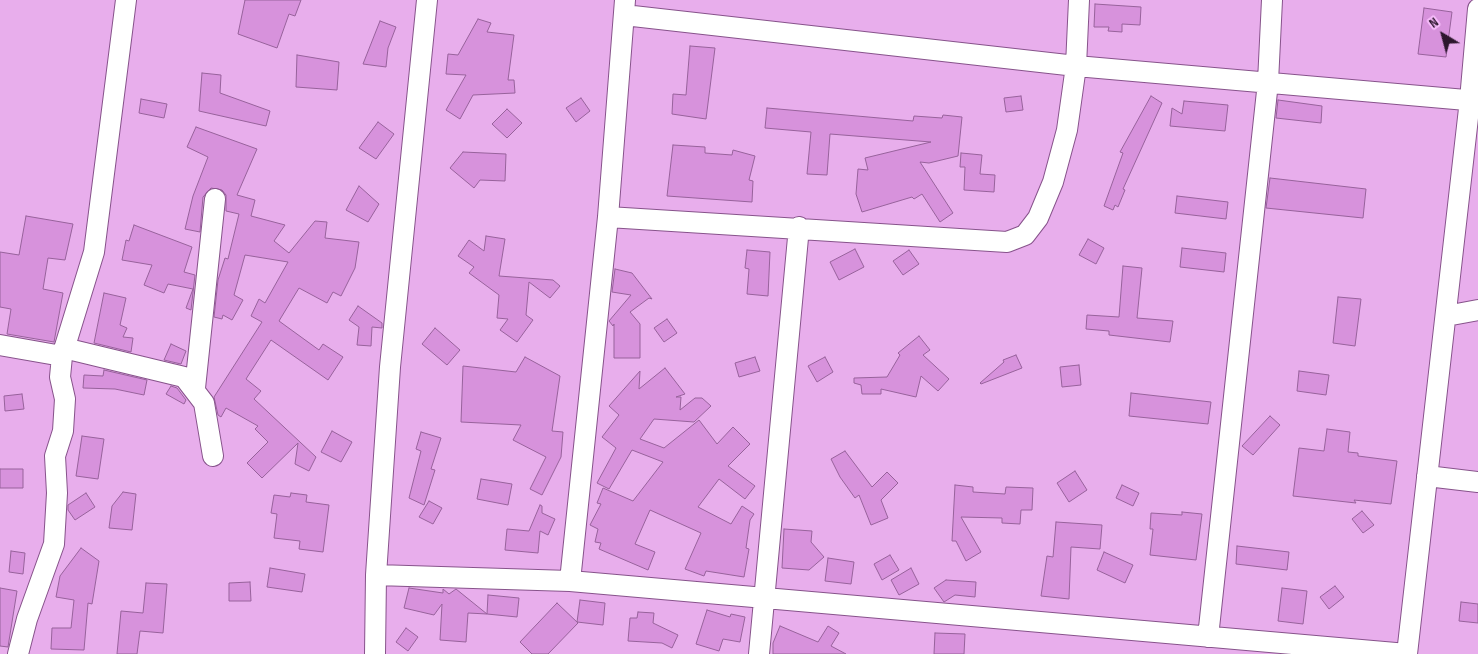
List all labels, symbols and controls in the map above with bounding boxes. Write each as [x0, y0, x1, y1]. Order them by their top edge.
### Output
north arrow [1418, 10, 1468, 60]
text: N [1426, 14, 1442, 32]

